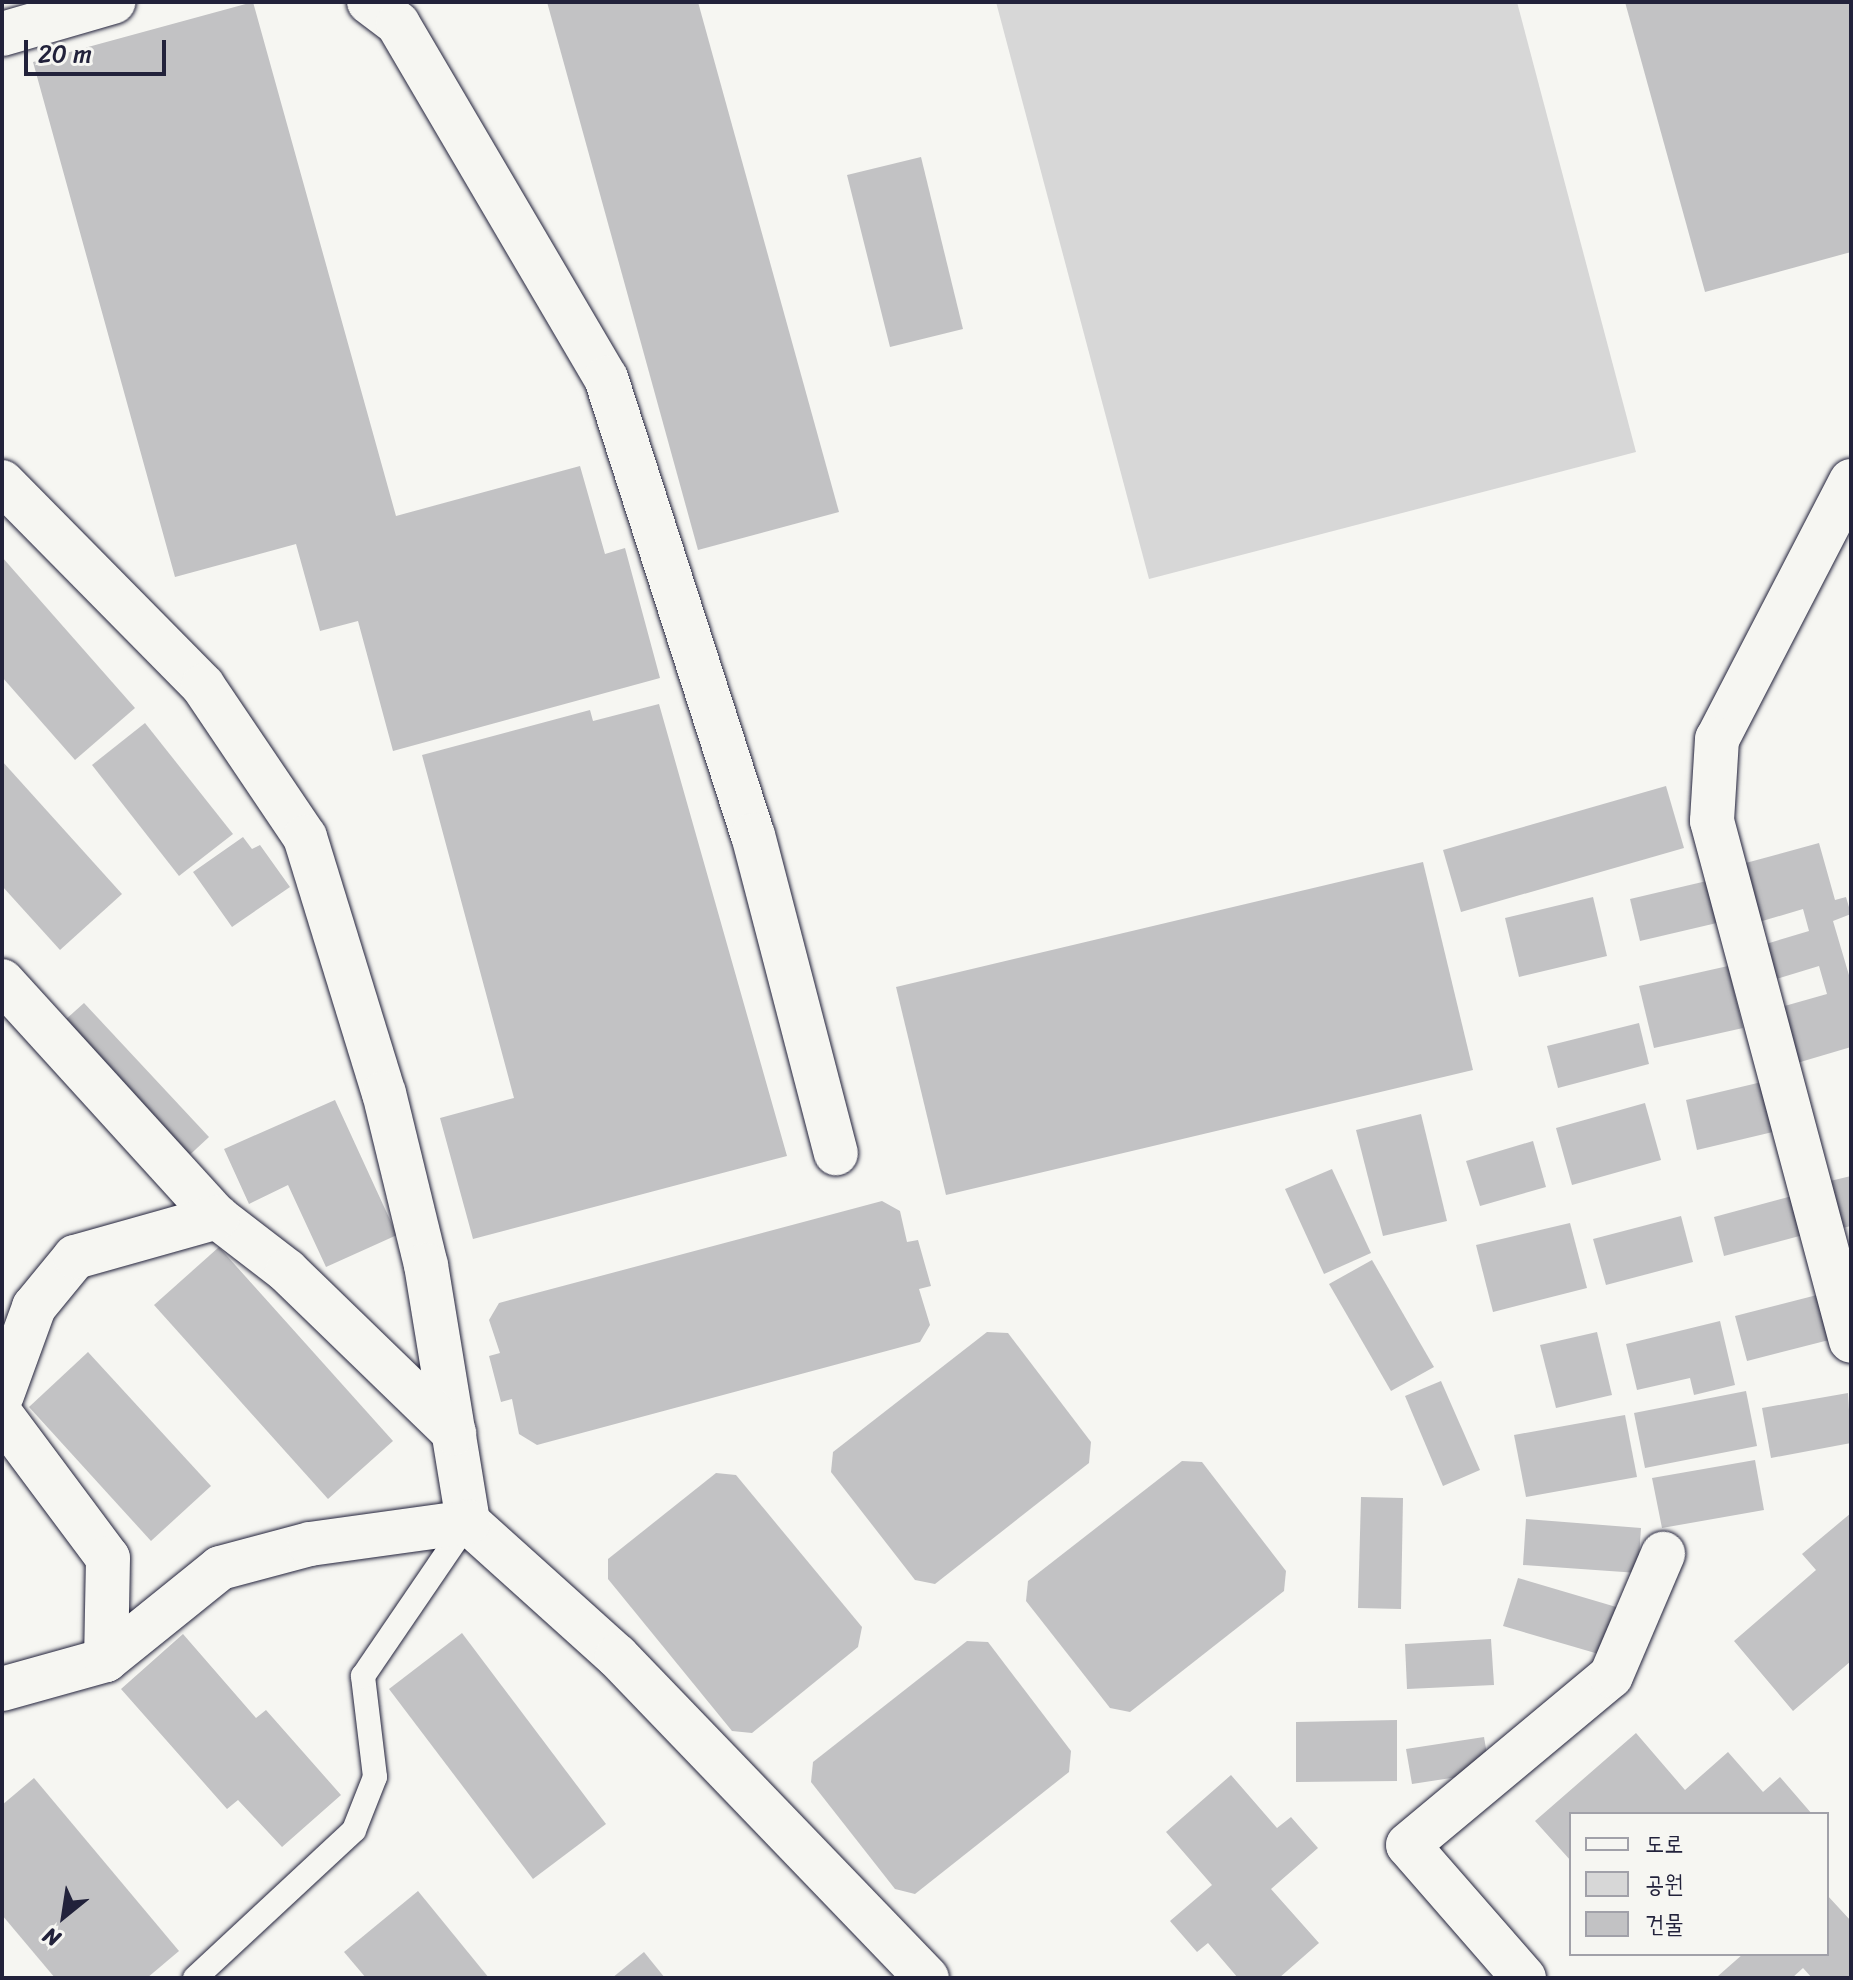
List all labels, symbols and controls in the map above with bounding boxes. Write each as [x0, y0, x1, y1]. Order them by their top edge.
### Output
scale bar [28, 24, 170, 74]
text: 20 m [38, 33, 92, 75]
legend [1569, 1812, 1829, 1956]
text: 도로 [1645, 1823, 1684, 1865]
text: 공원 [1645, 1863, 1684, 1905]
north arrow [24, 1876, 104, 1956]
text: 건물 [1645, 1903, 1684, 1945]
text: N [35, 1917, 68, 1958]

